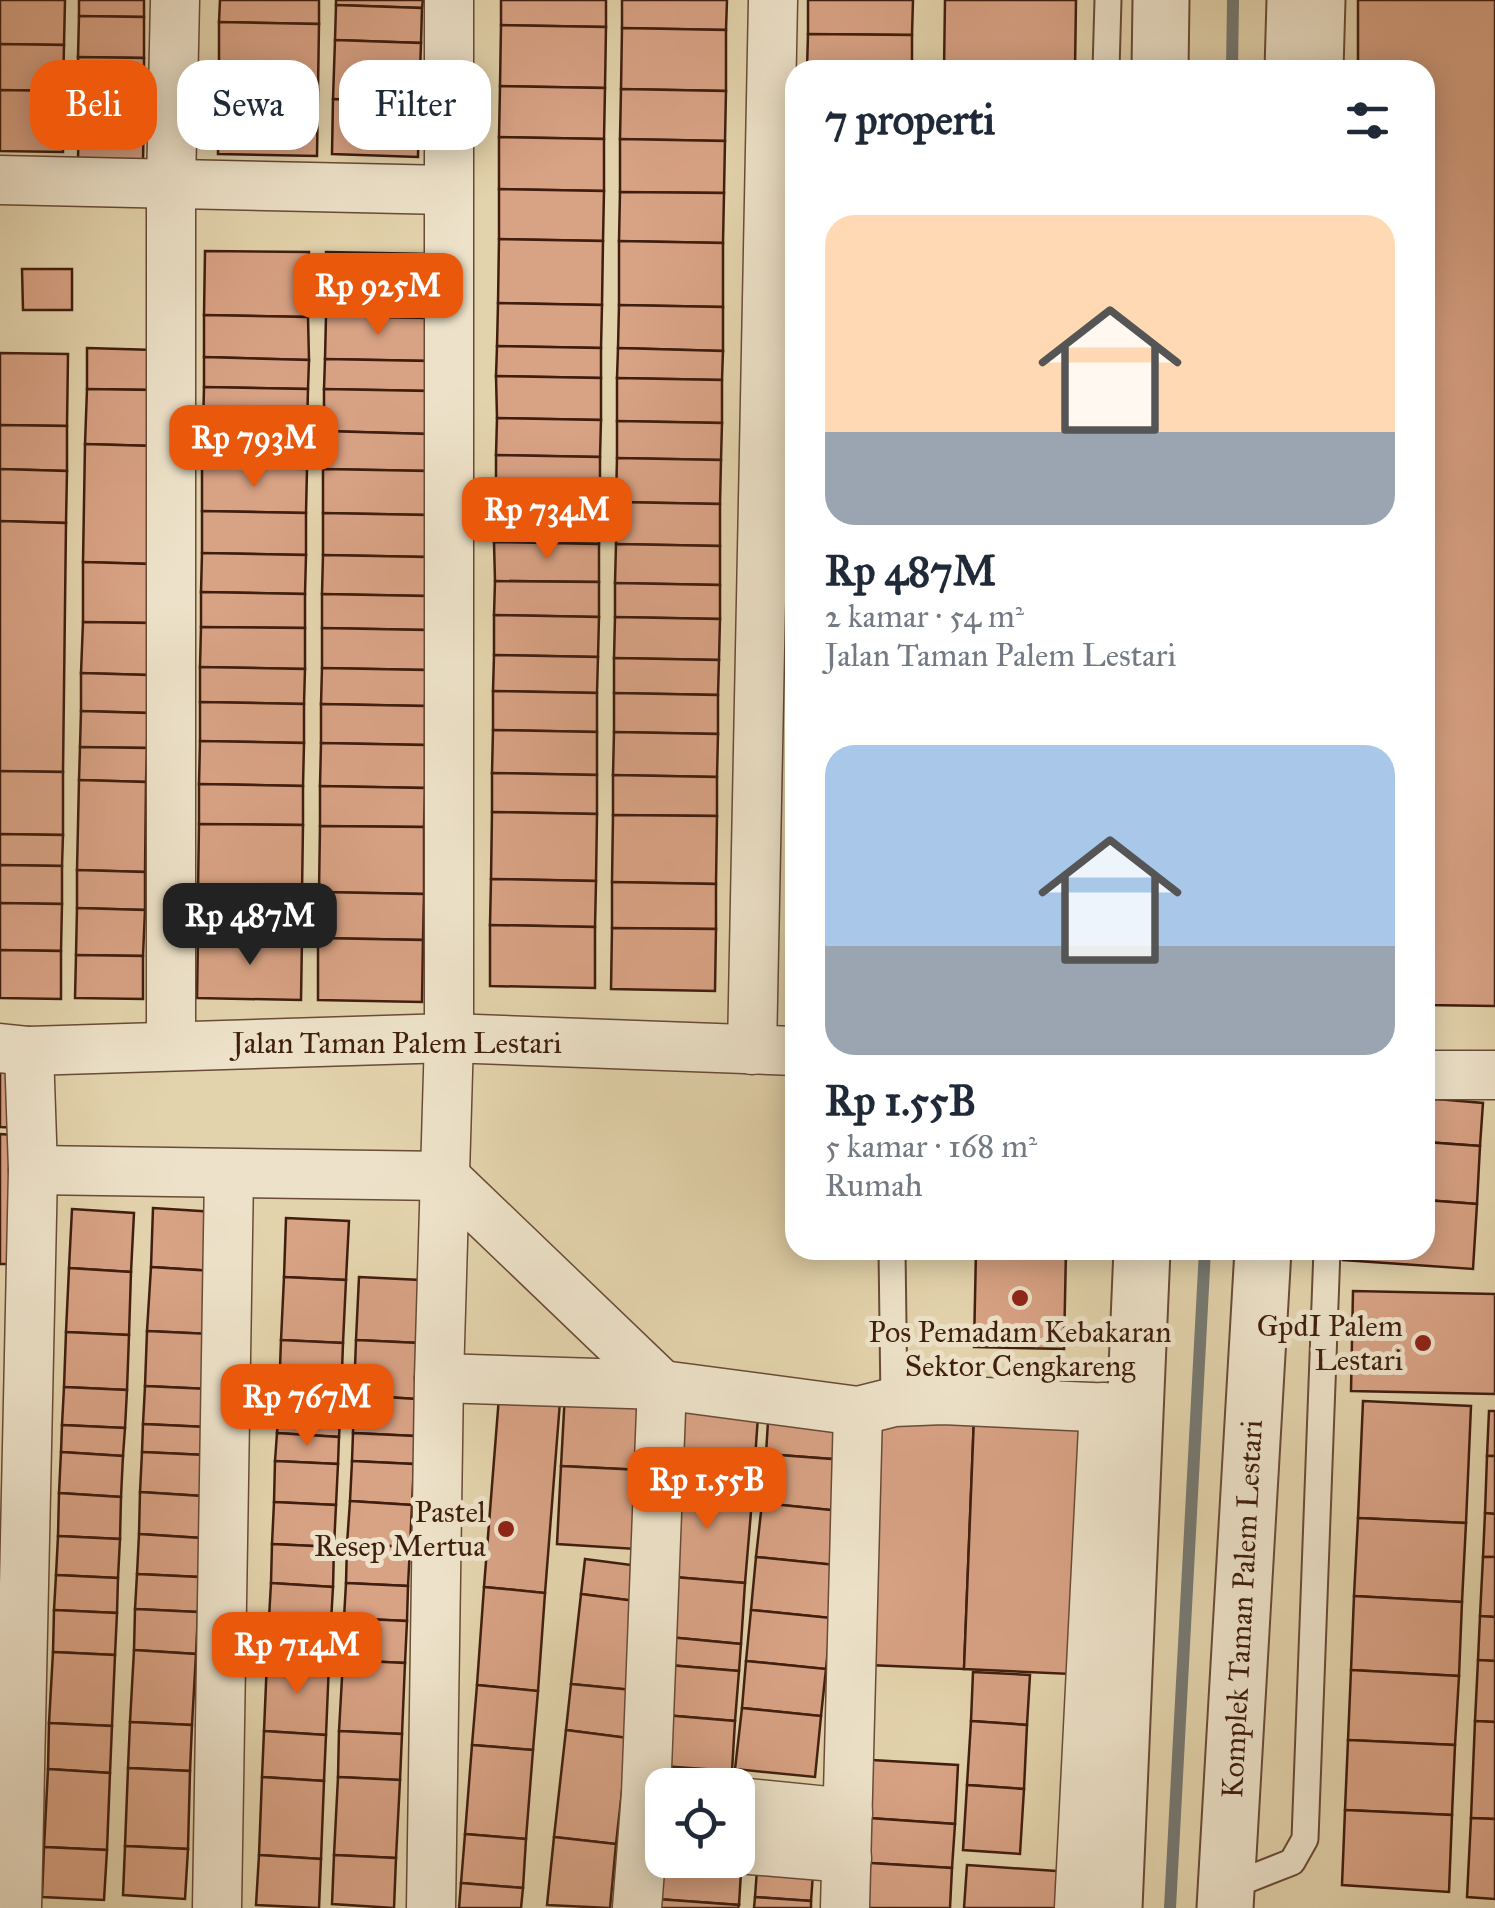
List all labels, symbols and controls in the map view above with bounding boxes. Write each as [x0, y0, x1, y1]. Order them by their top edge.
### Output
chip: Beli [30, 60, 157, 150]
chip: Sewa [177, 60, 319, 150]
chip: Filter [339, 60, 491, 150]
icon: filters [1340, 93, 1395, 148]
text: 7 properti [825, 94, 995, 146]
pin: Rp 925M [286, 253, 470, 338]
text: Rp 925M [315, 266, 441, 305]
icon: home [1020, 280, 1200, 460]
pin: Rp 793M [162, 405, 346, 490]
text: Rp 793M [191, 418, 317, 457]
pin: Rp 734M [455, 477, 639, 562]
text: Rp 734M [484, 490, 610, 529]
text: Rp 487M [825, 545, 996, 597]
text: 2 kamar · 54 m² [825, 597, 1024, 636]
text: Jalan Taman Palem Lestari [825, 636, 1176, 675]
icon: home [1020, 810, 1200, 990]
pin: Rp 487M [158, 883, 342, 968]
text: Rp 487M [185, 896, 315, 935]
street label: Jalan Taman Palem Lestari [229, 1025, 562, 1061]
text: Rp 1.55B [825, 1075, 976, 1127]
text: 5 kamar · 168 m² [825, 1127, 1037, 1166]
text: Rumah [825, 1166, 922, 1205]
marker: Pos Pemadam Kebakaran Sektor Cengkareng [1009, 1287, 1031, 1309]
place label: GpdI Palem Lestari [1257, 1308, 1403, 1378]
place label: Pos Pemadam Kebakaran Sektor Cengkareng [869, 1314, 1171, 1384]
marker: GpdI Palem Lestari [1412, 1332, 1434, 1354]
pin: Rp 767M [215, 1364, 399, 1449]
text: Rp 767M [243, 1377, 371, 1416]
street label: Komplek Taman Palem Lestari [1214, 1419, 1270, 1799]
pin: Rp 1.55B [604, 1447, 810, 1532]
text: Rp 1.55B [649, 1460, 765, 1499]
place label: Pastel Resep Mertua [314, 1494, 487, 1564]
marker: Pastel Resep Mertua [495, 1518, 517, 1540]
pin: Rp 714M [205, 1612, 389, 1697]
text: Rp 714M [234, 1625, 360, 1664]
map controls [645, 1768, 755, 1878]
button: locate [645, 1768, 755, 1878]

